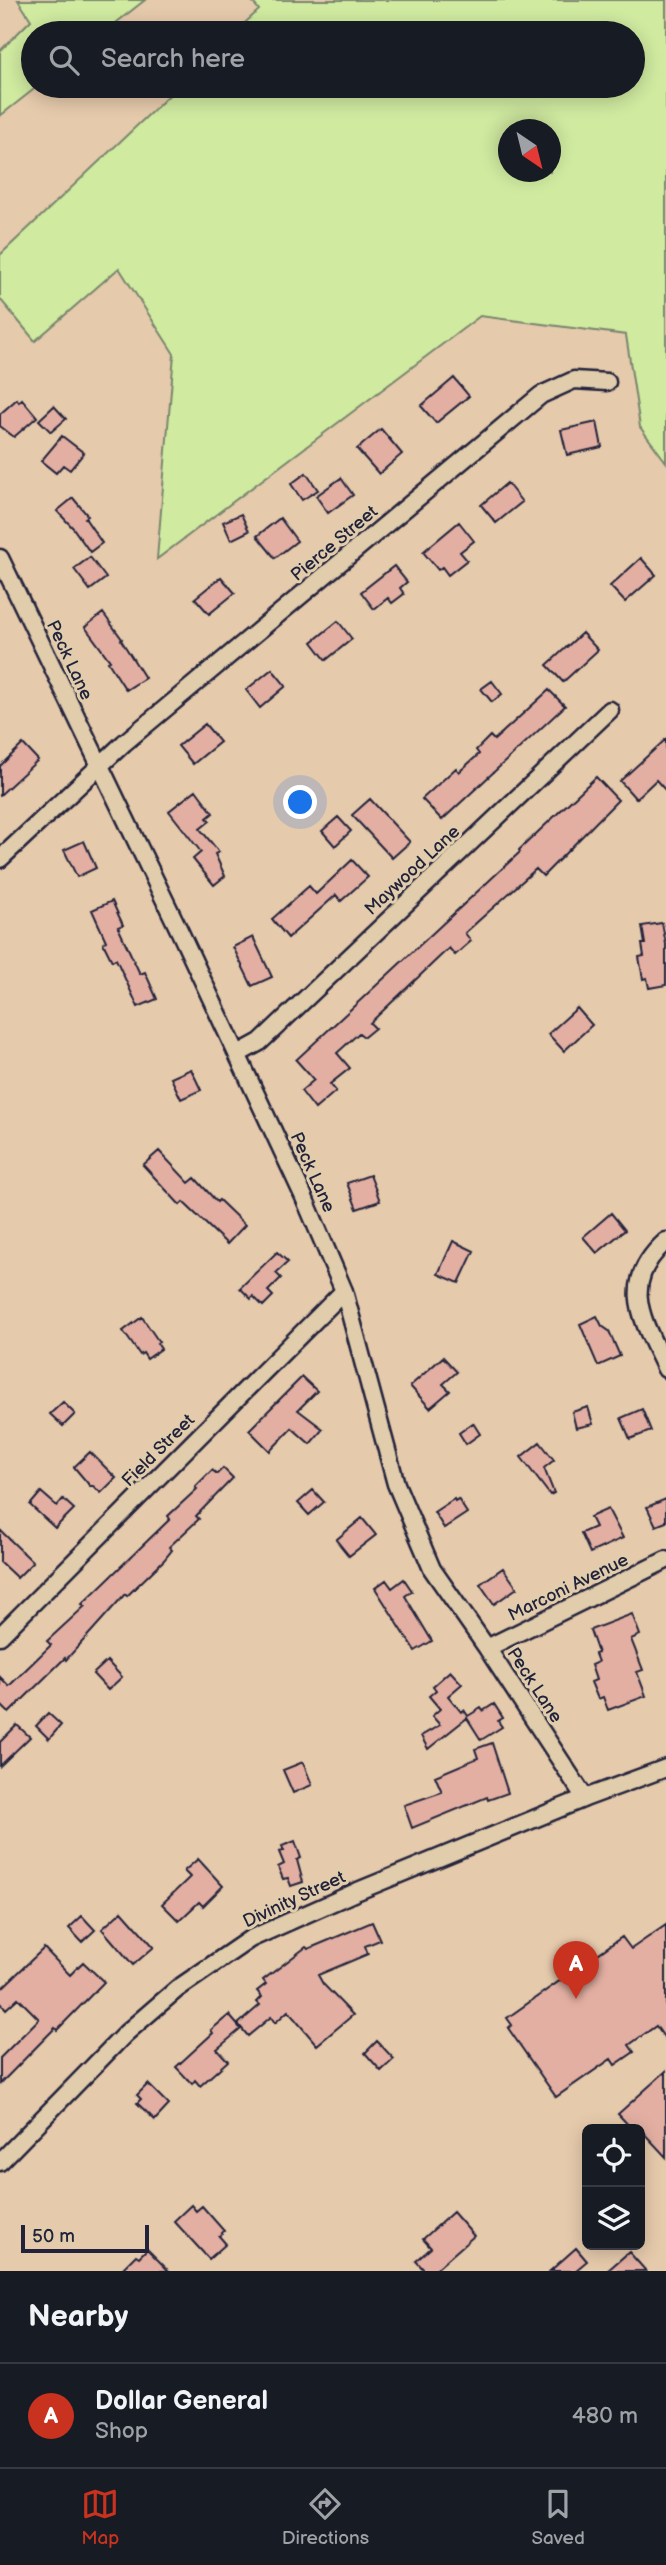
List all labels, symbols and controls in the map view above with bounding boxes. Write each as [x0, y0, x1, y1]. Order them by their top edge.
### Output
search box [21, 21, 645, 98]
icon: search [45, 41, 83, 79]
text: Search here [101, 44, 245, 75]
north arrow [498, 119, 561, 182]
street label: Pierce Street [287, 501, 382, 586]
street label: Peck Lane [42, 617, 97, 704]
your location [283, 785, 317, 819]
street label: Maywood Lane [360, 821, 464, 920]
street label: Peck Lane [286, 1129, 340, 1216]
street label: Field Street [118, 1409, 199, 1491]
street label: Marconi Avenue [505, 1549, 632, 1626]
street label: Peck Lane [503, 1644, 567, 1727]
street label: Divinity Street [240, 1866, 349, 1932]
pin: A [553, 1941, 599, 1999]
map controls [582, 2124, 645, 2250]
button: locate [582, 2124, 645, 2187]
button: layers [582, 2187, 645, 2250]
scale bar [21, 2222, 149, 2254]
text: 50 m [32, 2225, 75, 2248]
text: Nearby [28, 2299, 128, 2335]
text: Dollar General [95, 2386, 268, 2417]
text: A [44, 2402, 58, 2430]
text: 480 m [572, 2402, 638, 2430]
text: Shop [95, 2417, 148, 2445]
tab: Map [81, 2485, 119, 2550]
tab: Directions [282, 2485, 369, 2550]
tab: Saved [531, 2485, 585, 2550]

